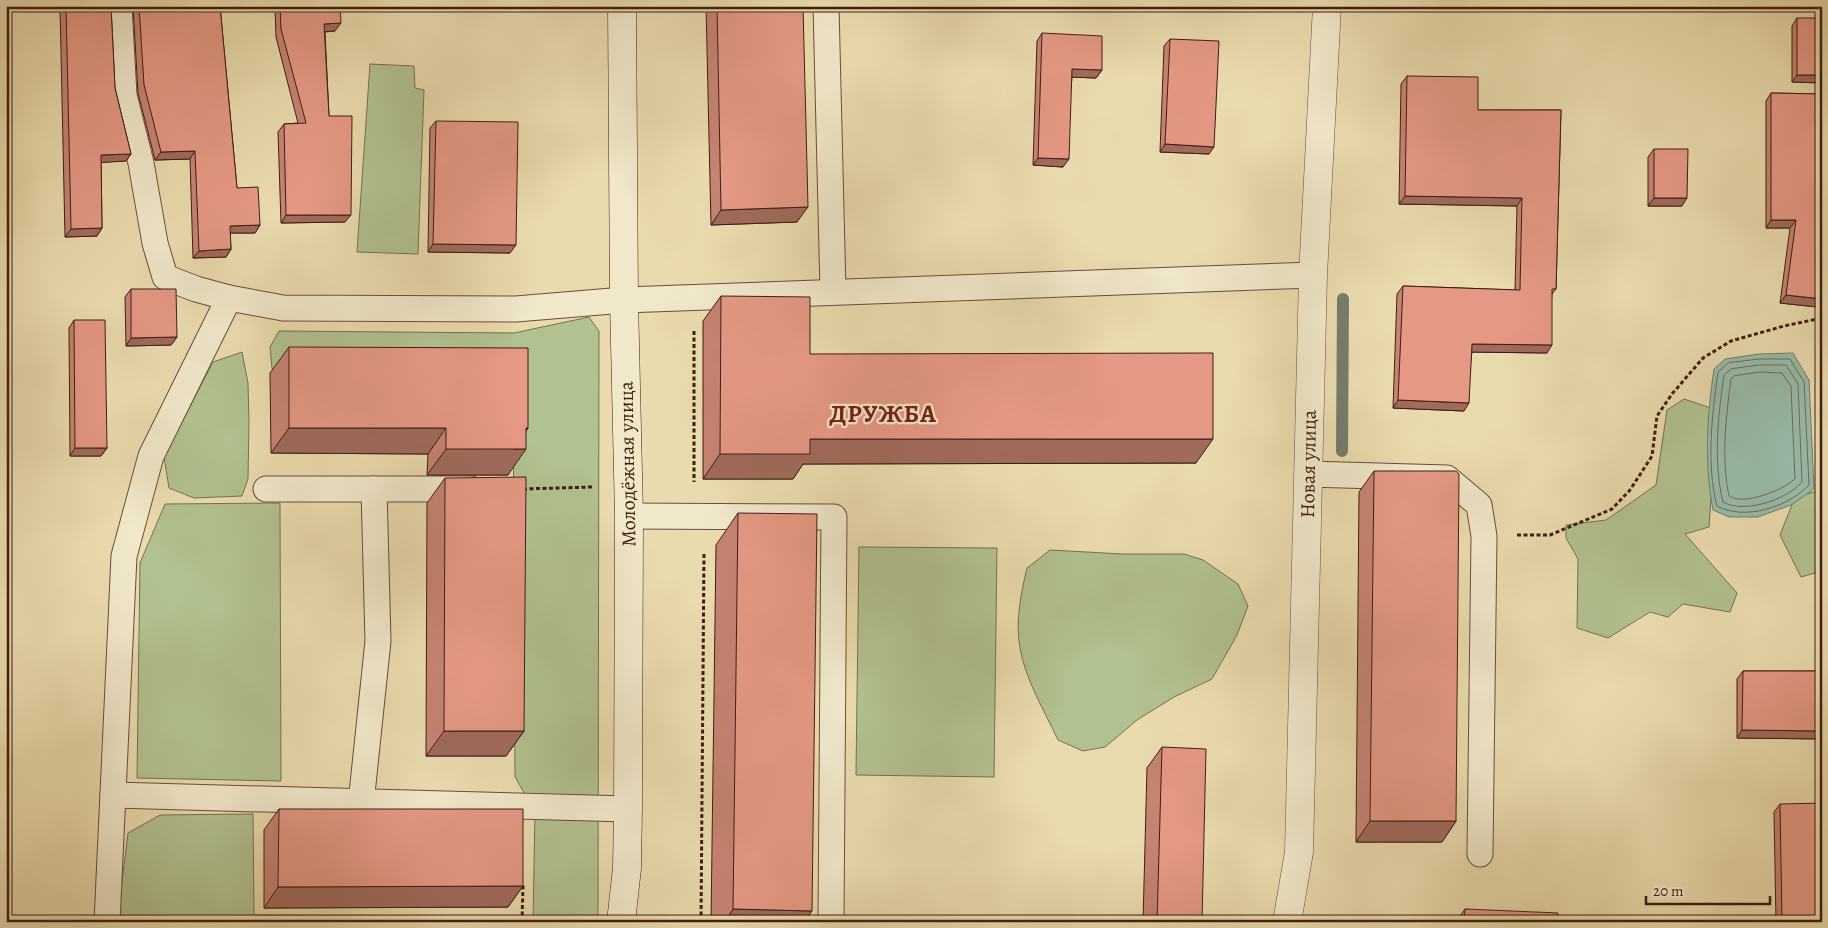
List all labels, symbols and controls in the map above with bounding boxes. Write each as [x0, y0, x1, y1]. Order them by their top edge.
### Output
street label: Молодёжная улица [613, 380, 642, 547]
district label: ДРУЖБА [829, 397, 937, 431]
street label: Новая улица [1294, 409, 1323, 518]
scale bar [1646, 873, 1769, 905]
text: 20 m [1653, 881, 1684, 901]

